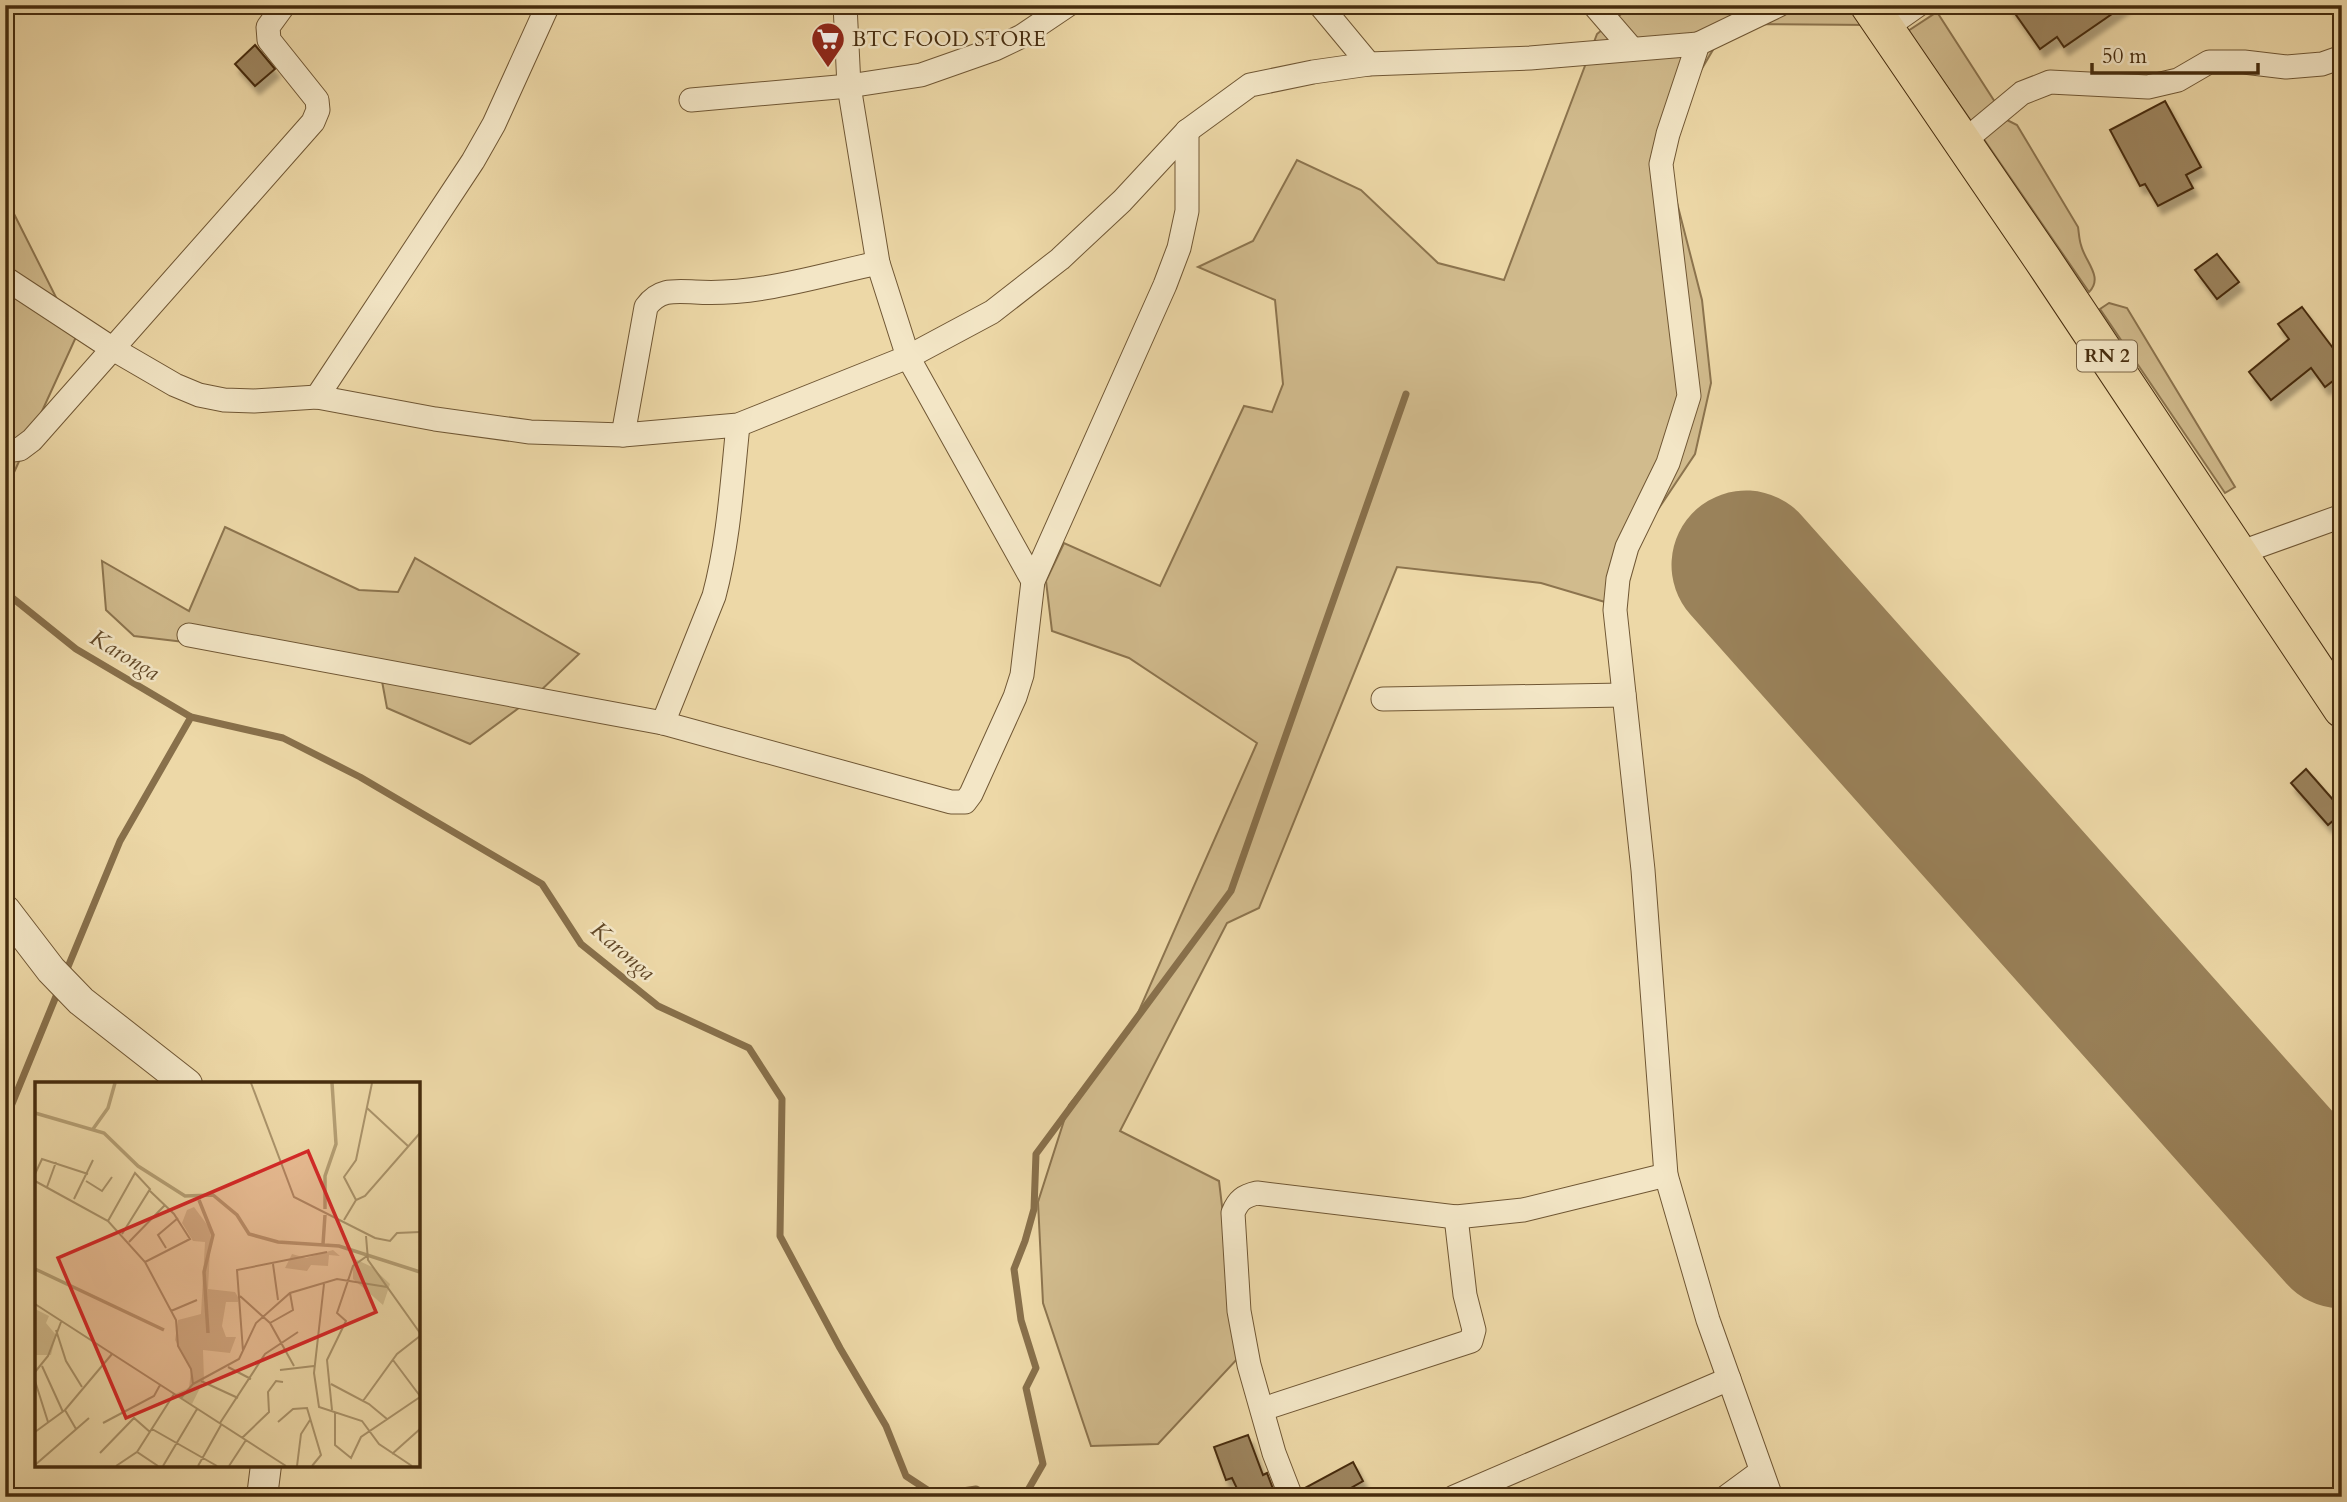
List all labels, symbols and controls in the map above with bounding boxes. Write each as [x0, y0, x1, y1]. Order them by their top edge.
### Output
supermarket icon: BTC FOOD STORE [809, 20, 847, 69]
place label: BTC FOOD STORE [852, 25, 1046, 54]
scale bar [2092, 32, 2258, 76]
text: 50 m [2102, 42, 2147, 71]
road number: RN 2 [2077, 340, 2137, 372]
water label: Karonga [84, 622, 166, 688]
water label: Karonga [584, 914, 662, 988]
inset map [35, 1082, 420, 1467]

